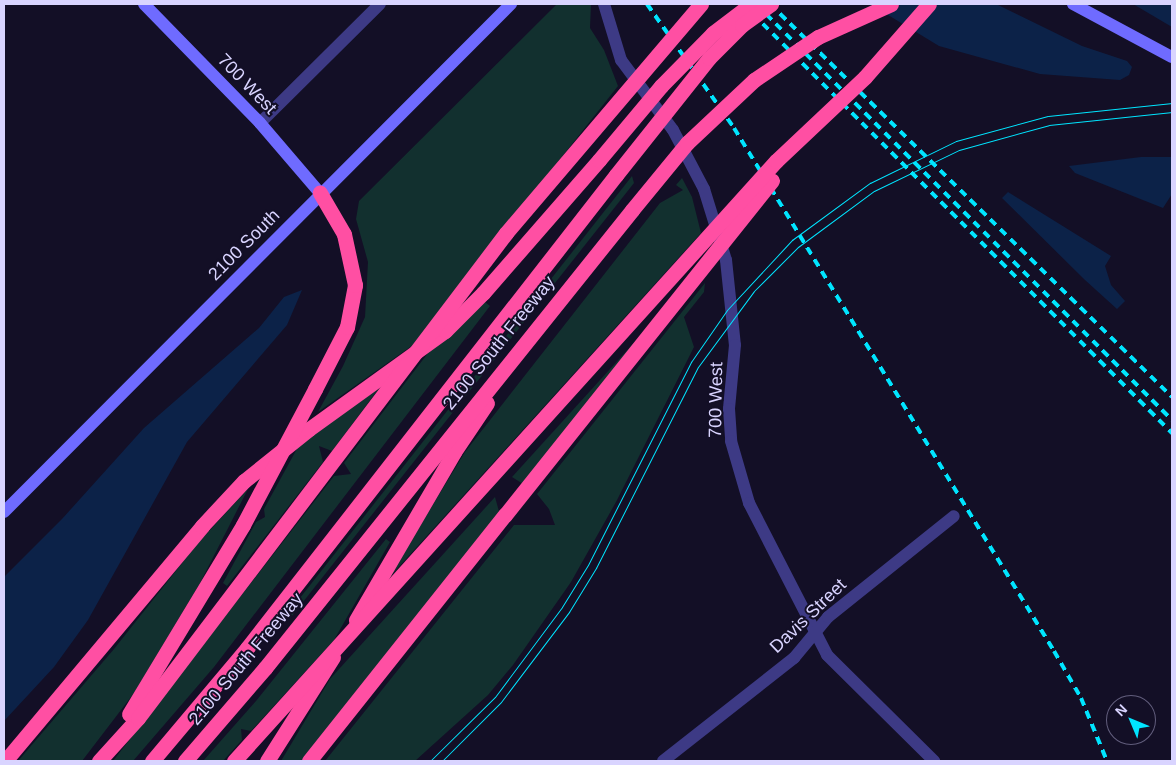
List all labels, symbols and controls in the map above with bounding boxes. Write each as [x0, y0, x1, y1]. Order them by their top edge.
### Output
street label: 700 West [213, 49, 281, 119]
street label: 2100 South [204, 205, 284, 285]
street label: 2100 South Freeway [438, 272, 560, 414]
street label: 700 West [705, 362, 727, 438]
street label: Davis Street [765, 574, 851, 658]
street label: 2100 South Freeway [184, 588, 308, 730]
north arrow [1106, 695, 1156, 745]
text: N [1112, 701, 1130, 719]

